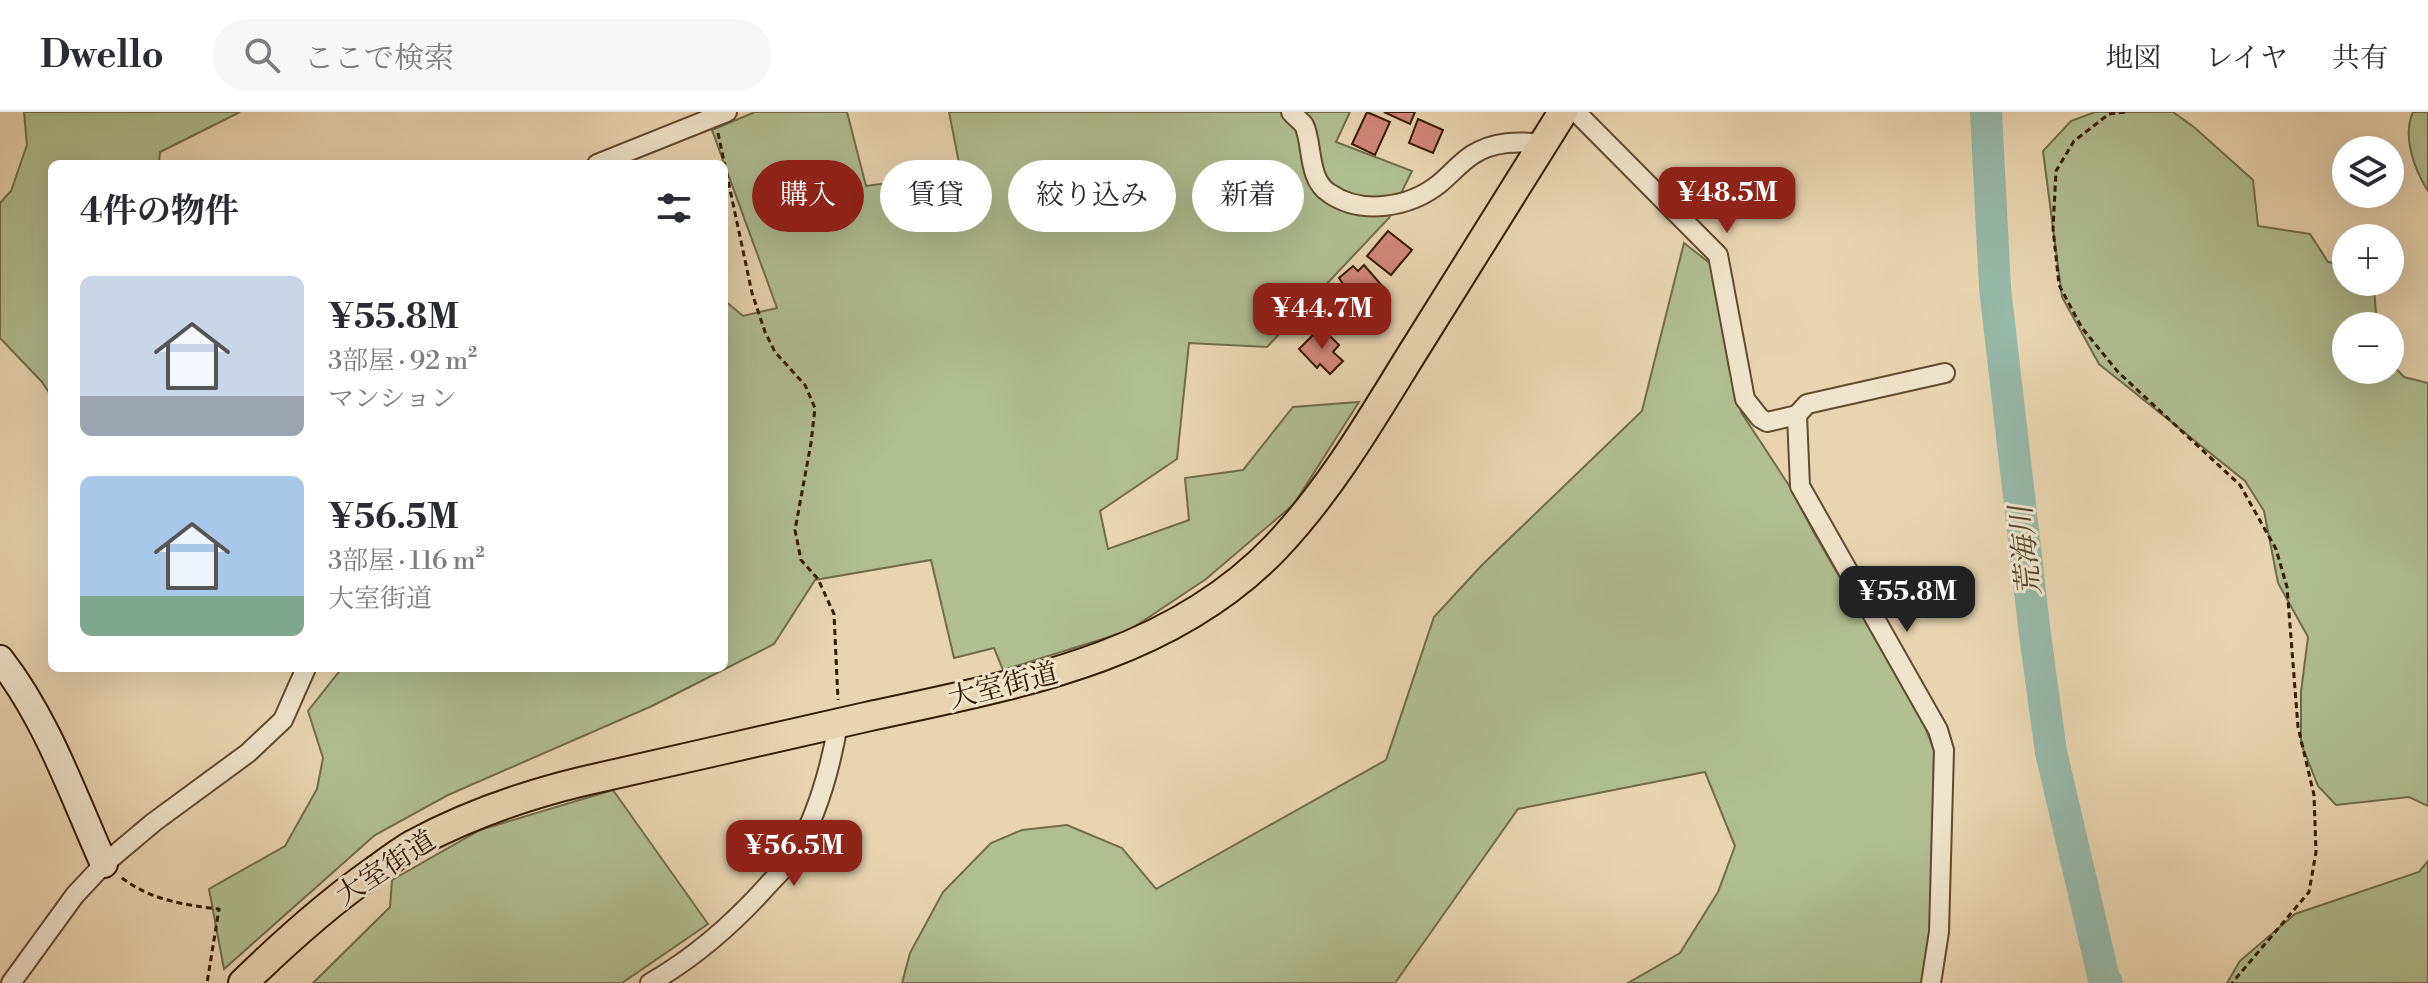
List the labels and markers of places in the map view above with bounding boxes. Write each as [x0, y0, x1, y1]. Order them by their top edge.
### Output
pin: ¥48.5M [1662, 167, 1792, 235]
pin: ¥44.7M [1257, 283, 1387, 351]
pin: ¥55.8M [1842, 566, 1972, 634]
pin: ¥56.5M [729, 820, 859, 888]

